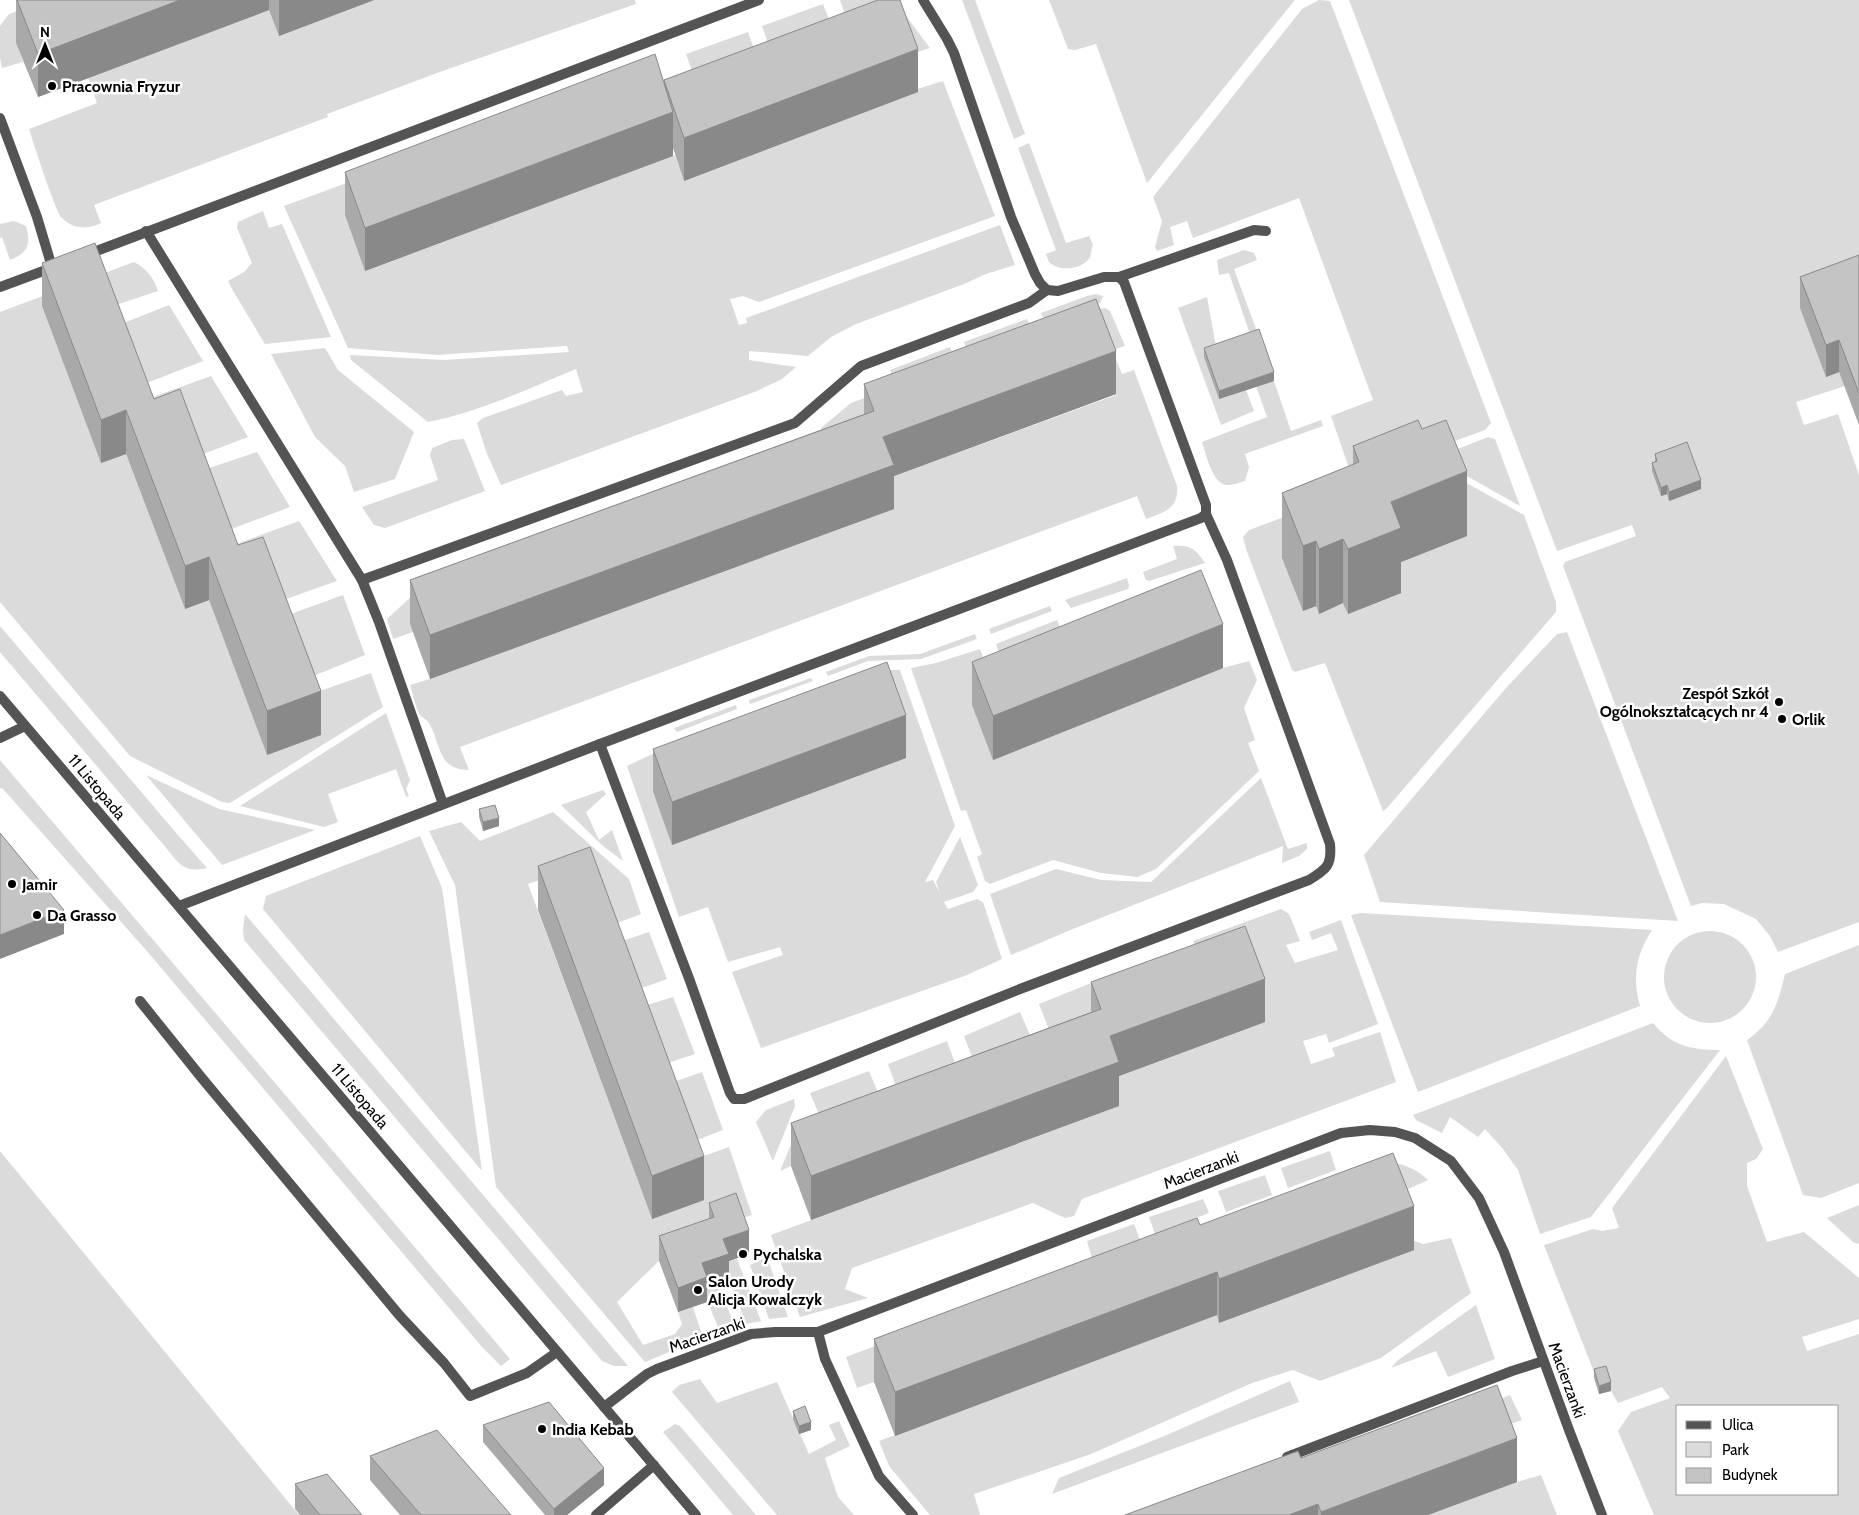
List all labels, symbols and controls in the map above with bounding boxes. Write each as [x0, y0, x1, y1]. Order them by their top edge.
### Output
north arrow [20, 20, 70, 70]
text: N [40, 23, 50, 41]
place label: Pracownia Fryzur [62, 77, 181, 96]
marker: Pracownia Fryzur [46, 80, 58, 92]
place label: Zespół Szkół Ogólnokształcących nr 4 [1600, 684, 1769, 721]
marker: Zespół Szkół Ogólnokształcących nr 4 [1773, 696, 1785, 708]
place label: Orlik [1792, 710, 1825, 729]
marker: Orlik [1776, 713, 1788, 725]
street label: 11 Listopada [64, 751, 130, 824]
place label: Jamir [21, 875, 58, 894]
marker: Jamir [6, 878, 18, 890]
place label: Da Grasso [47, 906, 116, 925]
marker: Da Grasso [31, 909, 43, 921]
street label: 11 Listopada [327, 1060, 393, 1133]
street label: Macierzanki [1161, 1147, 1241, 1193]
place label: Pychalska [753, 1245, 822, 1264]
marker: Pychalska [737, 1248, 749, 1260]
place label: Salon Urody Alicja Kowalczyk [708, 1272, 822, 1309]
marker: Salon Urody Alicja Kowalczyk [692, 1284, 704, 1296]
street label: Macierzanki [666, 1313, 748, 1357]
street label: Macierzanki [1545, 1340, 1589, 1420]
legend [1676, 1405, 1839, 1495]
text: Ulica [1722, 1416, 1754, 1434]
place label: India Kebab [552, 1420, 634, 1439]
marker: India Kebab [536, 1423, 548, 1435]
text: Park [1722, 1441, 1749, 1459]
text: Budynek [1722, 1466, 1778, 1484]

